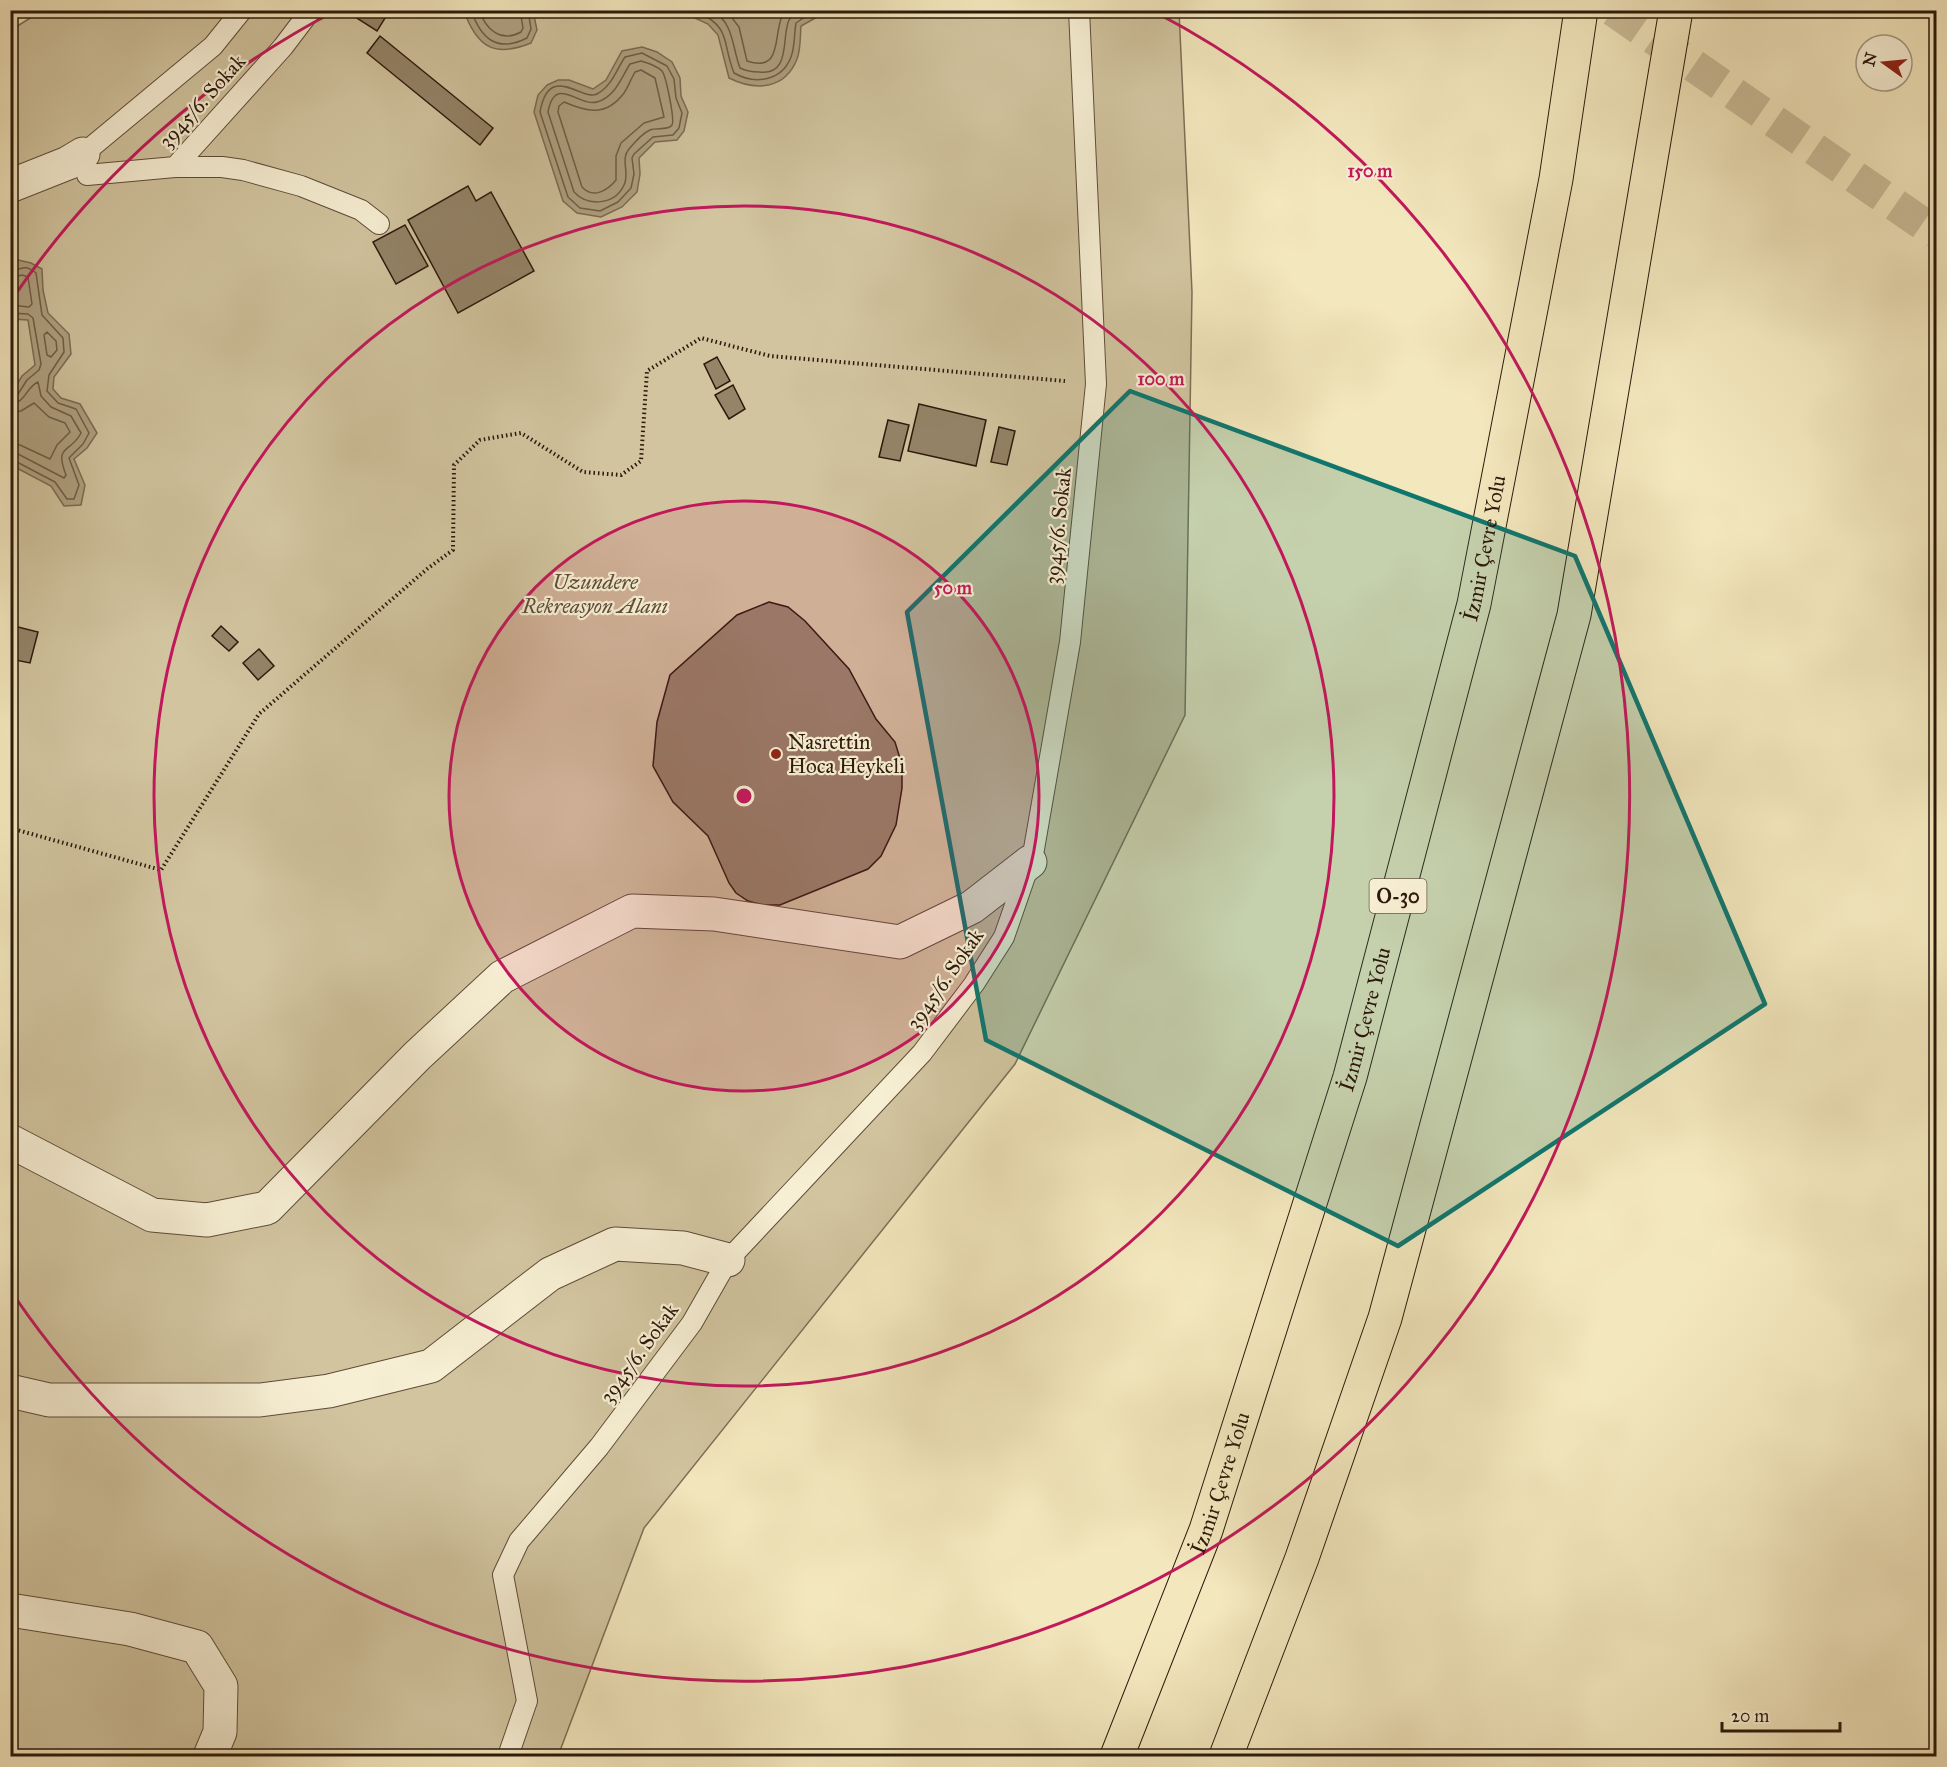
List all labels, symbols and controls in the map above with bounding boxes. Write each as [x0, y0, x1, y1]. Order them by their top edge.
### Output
north arrow [1854, 33, 1914, 93]
street label: 3945/6. Sokak [153, 49, 251, 153]
text: N [1859, 50, 1881, 68]
text: 150 m [1348, 160, 1393, 182]
text: 100 m [1138, 368, 1185, 390]
street label: 3945/6. Sokak [1039, 466, 1077, 586]
street label: İzmir Çevre Yolu [1457, 473, 1512, 624]
park label: Uzundere Rekreasyon Alanı [521, 569, 668, 619]
text: 50 m [934, 577, 973, 599]
place label: Nasrettin Hoca Heykeli [788, 729, 905, 779]
marker: Nasrettin Hoca Heykeli [769, 747, 783, 761]
centre of rings [734, 786, 754, 806]
road number: O-30 [1370, 879, 1426, 913]
street label: 3945/6. Sokak [901, 923, 989, 1034]
street label: İzmir Çevre Yolu [1333, 944, 1397, 1095]
street label: 3945/6. Sokak [594, 1298, 684, 1408]
street label: İzmir Çevre Yolu [1185, 1409, 1256, 1558]
scale bar [1722, 1695, 1840, 1733]
text: 20 m [1731, 1705, 1769, 1727]

